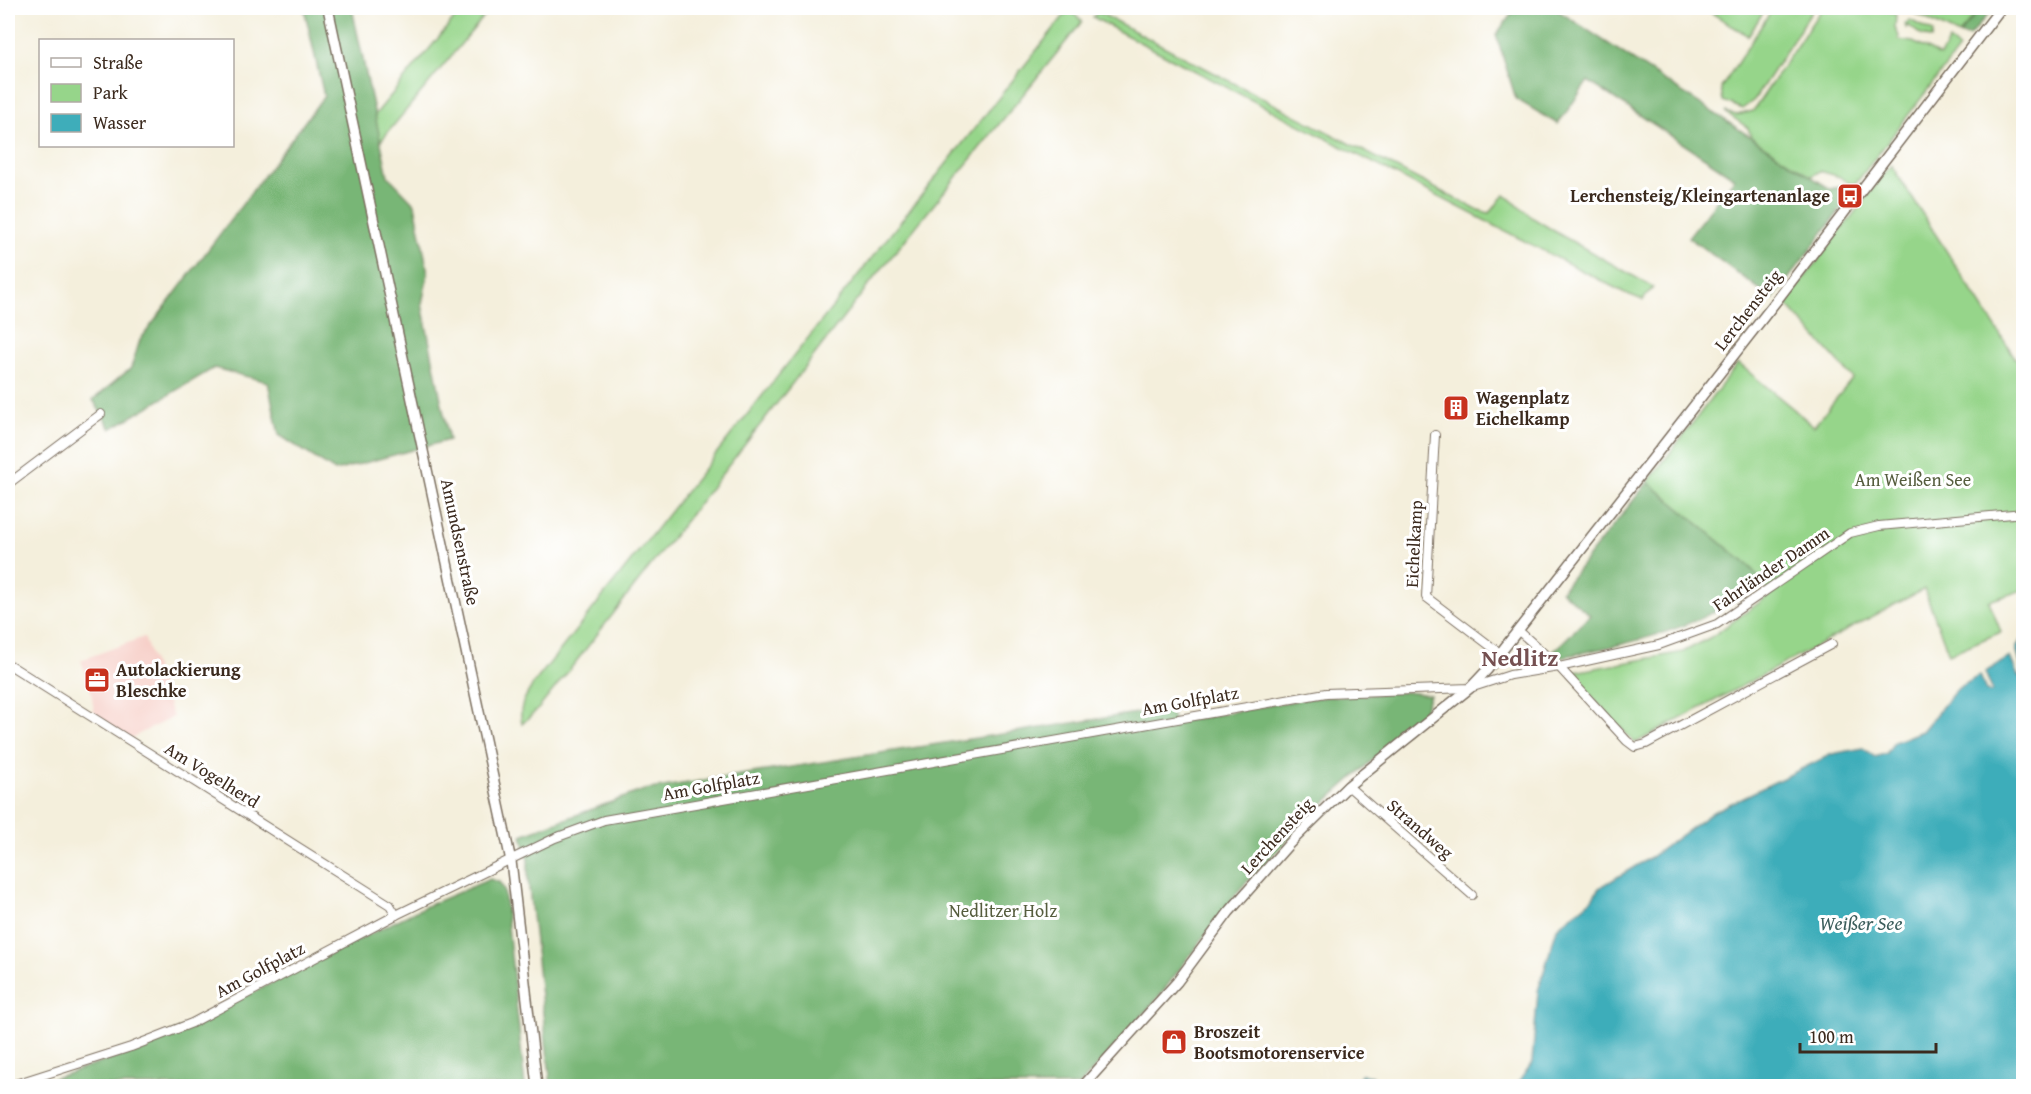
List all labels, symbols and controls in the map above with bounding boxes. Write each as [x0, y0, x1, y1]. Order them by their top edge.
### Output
legend [39, 39, 234, 147]
text: Straße [93, 49, 143, 76]
text: Park [93, 79, 129, 106]
text: Wasser [93, 109, 147, 136]
bus stop icon: Lerchensteig/Kleingartenanlage [1835, 181, 1865, 211]
place label: Lerchensteig/Kleingartenanlage [1570, 182, 1830, 209]
street label: Lerchensteig [1707, 263, 1788, 356]
place label: Wagenplatz Eichelkamp [1476, 384, 1570, 432]
building icon: Wagenplatz Eichelkamp [1441, 393, 1471, 423]
park label: Am Weißen See [1855, 466, 1971, 493]
street label: Amundsenstraße [434, 476, 487, 608]
street label: Eichelkamp [1398, 499, 1429, 588]
street label: Fahrländer Damm [1707, 519, 1835, 618]
district label: Nedlitz [1481, 640, 1559, 675]
place label: Autolackierung Bleschke [116, 656, 241, 704]
office icon: Autolackierung Bleschke [82, 665, 112, 695]
street label: Am Golfplatz [1139, 679, 1240, 722]
street label: Am Vogelherd [160, 735, 265, 815]
street label: Am Golfplatz [660, 764, 761, 807]
street label: Lerchensteig [1234, 791, 1320, 880]
street label: Strandweg [1381, 792, 1460, 865]
park label: Nedlitzer Holz [949, 897, 1057, 924]
water label: Weißer See [1820, 908, 1902, 937]
street label: Am Golfplatz [210, 935, 309, 1004]
scale bar [1800, 1016, 1936, 1054]
place label: Broszeit Bootsmotorenservice [1194, 1018, 1365, 1066]
text: 100 m [1809, 1023, 1854, 1050]
shop icon: Broszeit Bootsmotorenservice [1159, 1027, 1189, 1057]

